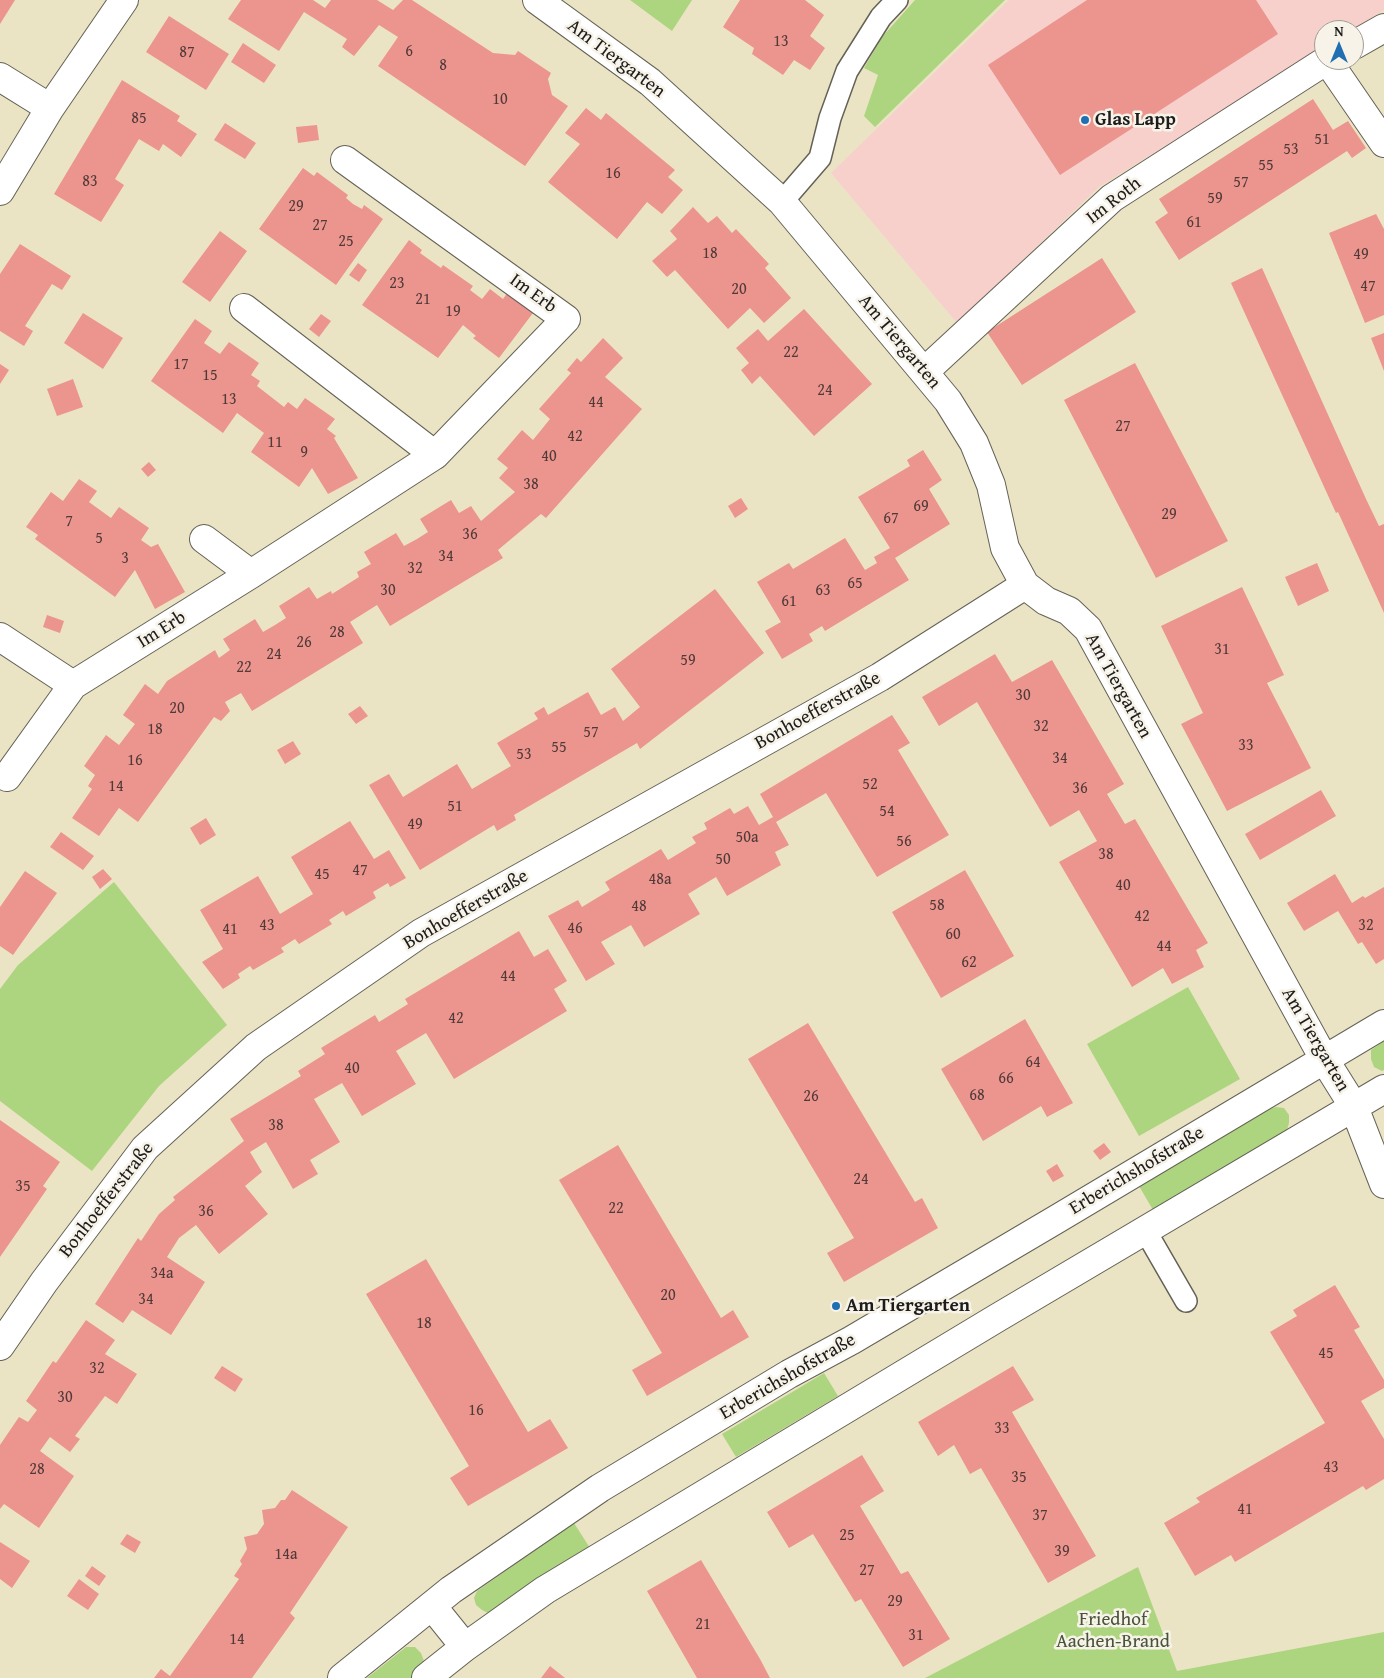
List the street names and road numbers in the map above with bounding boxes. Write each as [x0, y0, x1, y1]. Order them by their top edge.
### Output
street label: Am Tiergarten [563, 15, 669, 103]
street label: Im Roth [1082, 172, 1146, 230]
street label: Im Erb [505, 269, 561, 319]
street label: Am Tiergarten [853, 290, 945, 394]
street label: Im Erb [134, 606, 190, 654]
street label: Am Tiergarten [1080, 630, 1156, 742]
street label: Bonhoefferstraße [751, 667, 885, 755]
street label: Bonhoefferstraße [400, 865, 532, 955]
street label: Am Tiergarten [1276, 984, 1354, 1096]
street label: Erberichshofstraße [1066, 1122, 1208, 1220]
street label: Bonhoefferstraße [55, 1138, 159, 1262]
street label: Erberichshofstraße [716, 1329, 860, 1425]

